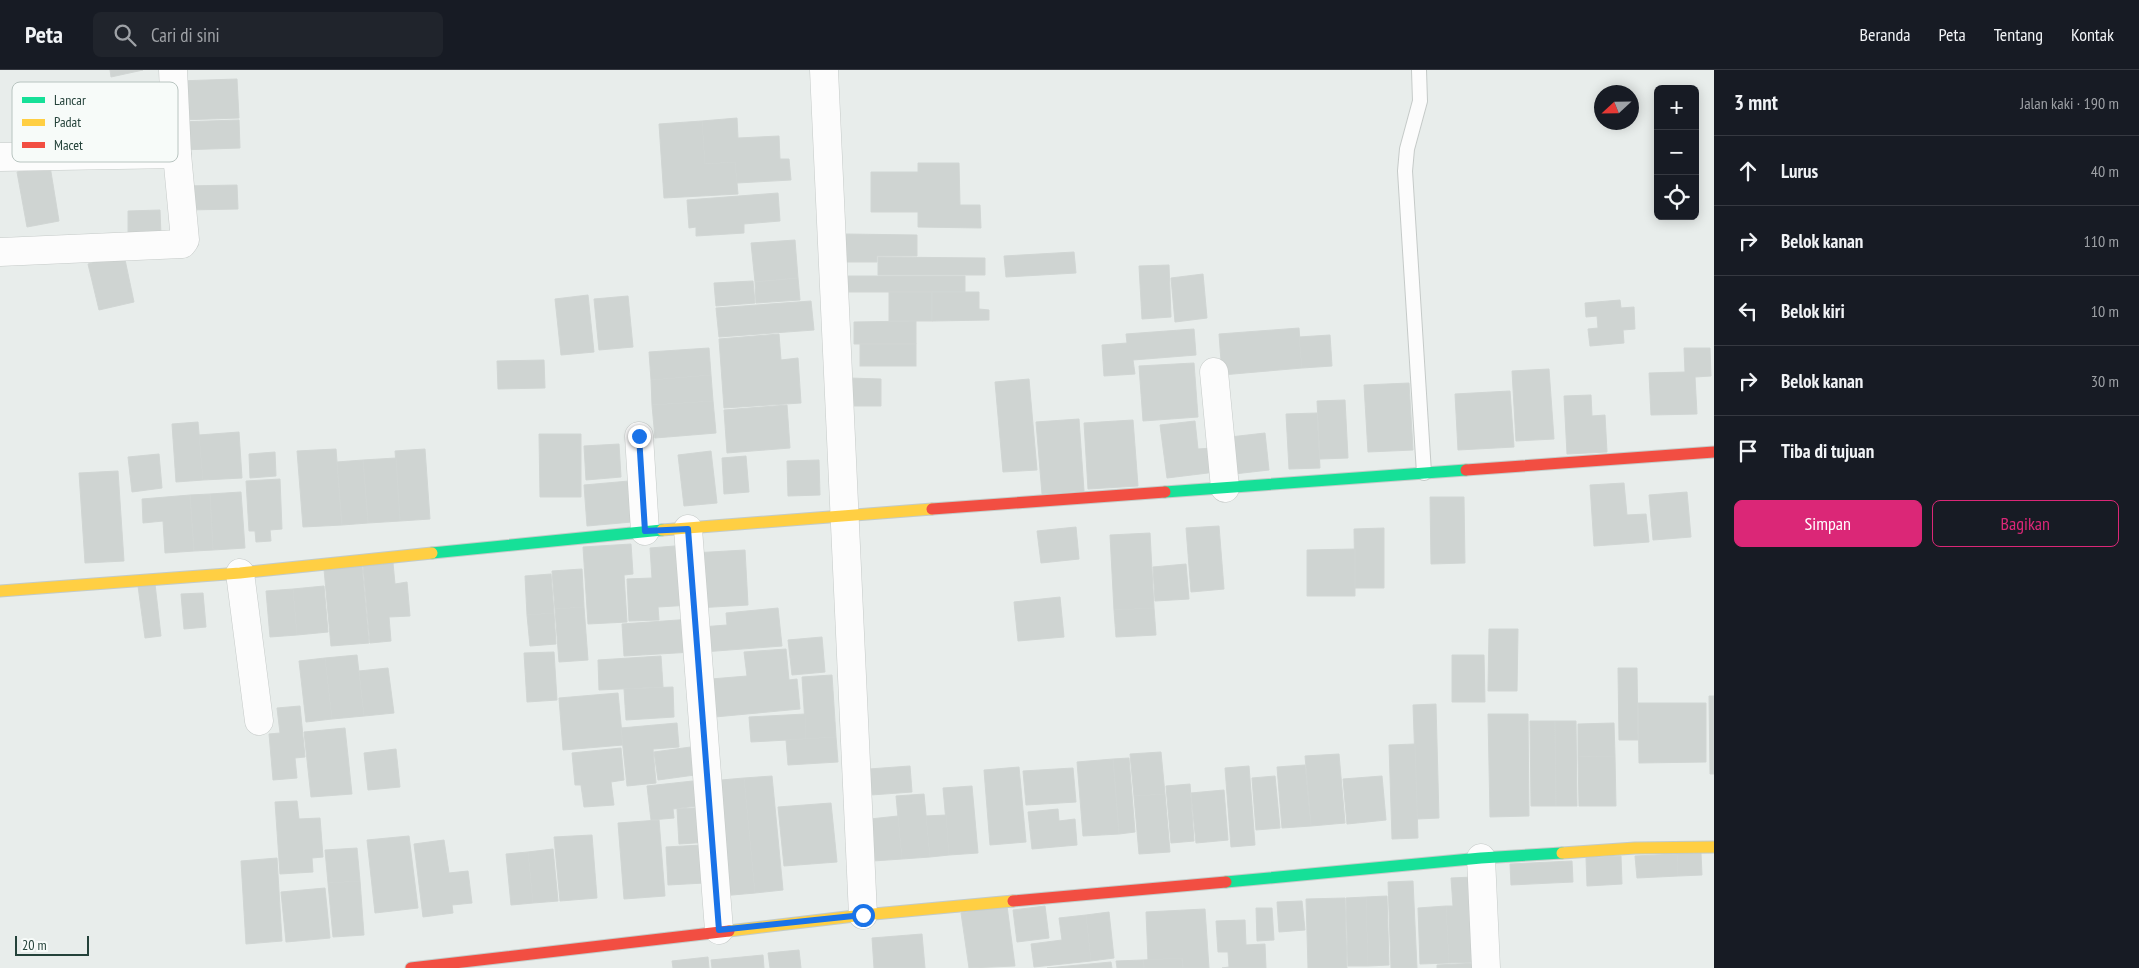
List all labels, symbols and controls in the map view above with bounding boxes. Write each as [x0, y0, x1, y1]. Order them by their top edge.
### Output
search box [93, 12, 443, 57]
text: Peta [25, 19, 63, 50]
icon: search [111, 21, 139, 49]
text: Cari di sini [151, 23, 220, 47]
text: Beranda [1860, 23, 1910, 46]
text: Peta [1938, 23, 1966, 46]
text: Tentang [1994, 23, 2043, 46]
text: Kontak [2071, 23, 2114, 46]
legend [12, 82, 178, 162]
north arrow [1594, 85, 1639, 130]
map controls [1654, 85, 1699, 220]
button: + [1654, 85, 1699, 130]
text: 3 mnt [1734, 89, 1778, 116]
text: Lancar [54, 91, 86, 109]
text: Jalan kaki · 190 m [2020, 93, 2119, 113]
text: Padat [54, 113, 81, 131]
button: − [1654, 130, 1699, 175]
text: Macet [54, 136, 83, 154]
icon: ahead [1734, 157, 1762, 185]
text: Lurus [1781, 159, 1818, 183]
text: 40 m [2091, 161, 2119, 181]
button: locate [1654, 175, 1699, 220]
icon: right [1734, 227, 1762, 255]
text: Belok kanan [1781, 229, 1863, 253]
text: 110 m [2084, 231, 2119, 251]
icon: left [1734, 297, 1762, 325]
text: Belok kiri [1781, 299, 1845, 323]
text: 10 m [2091, 301, 2119, 321]
icon: right [1734, 367, 1762, 395]
text: Belok kanan [1781, 369, 1863, 393]
text: 30 m [2091, 371, 2119, 391]
route end [628, 425, 651, 448]
icon: arrive [1734, 437, 1762, 465]
text: Tiba di tujuan [1781, 439, 1874, 463]
button: Simpan [1734, 500, 1922, 547]
button: Bagikan [1932, 500, 2119, 547]
route start [852, 904, 875, 927]
scale bar [15, 933, 89, 956]
text: 20 m [22, 936, 47, 954]

